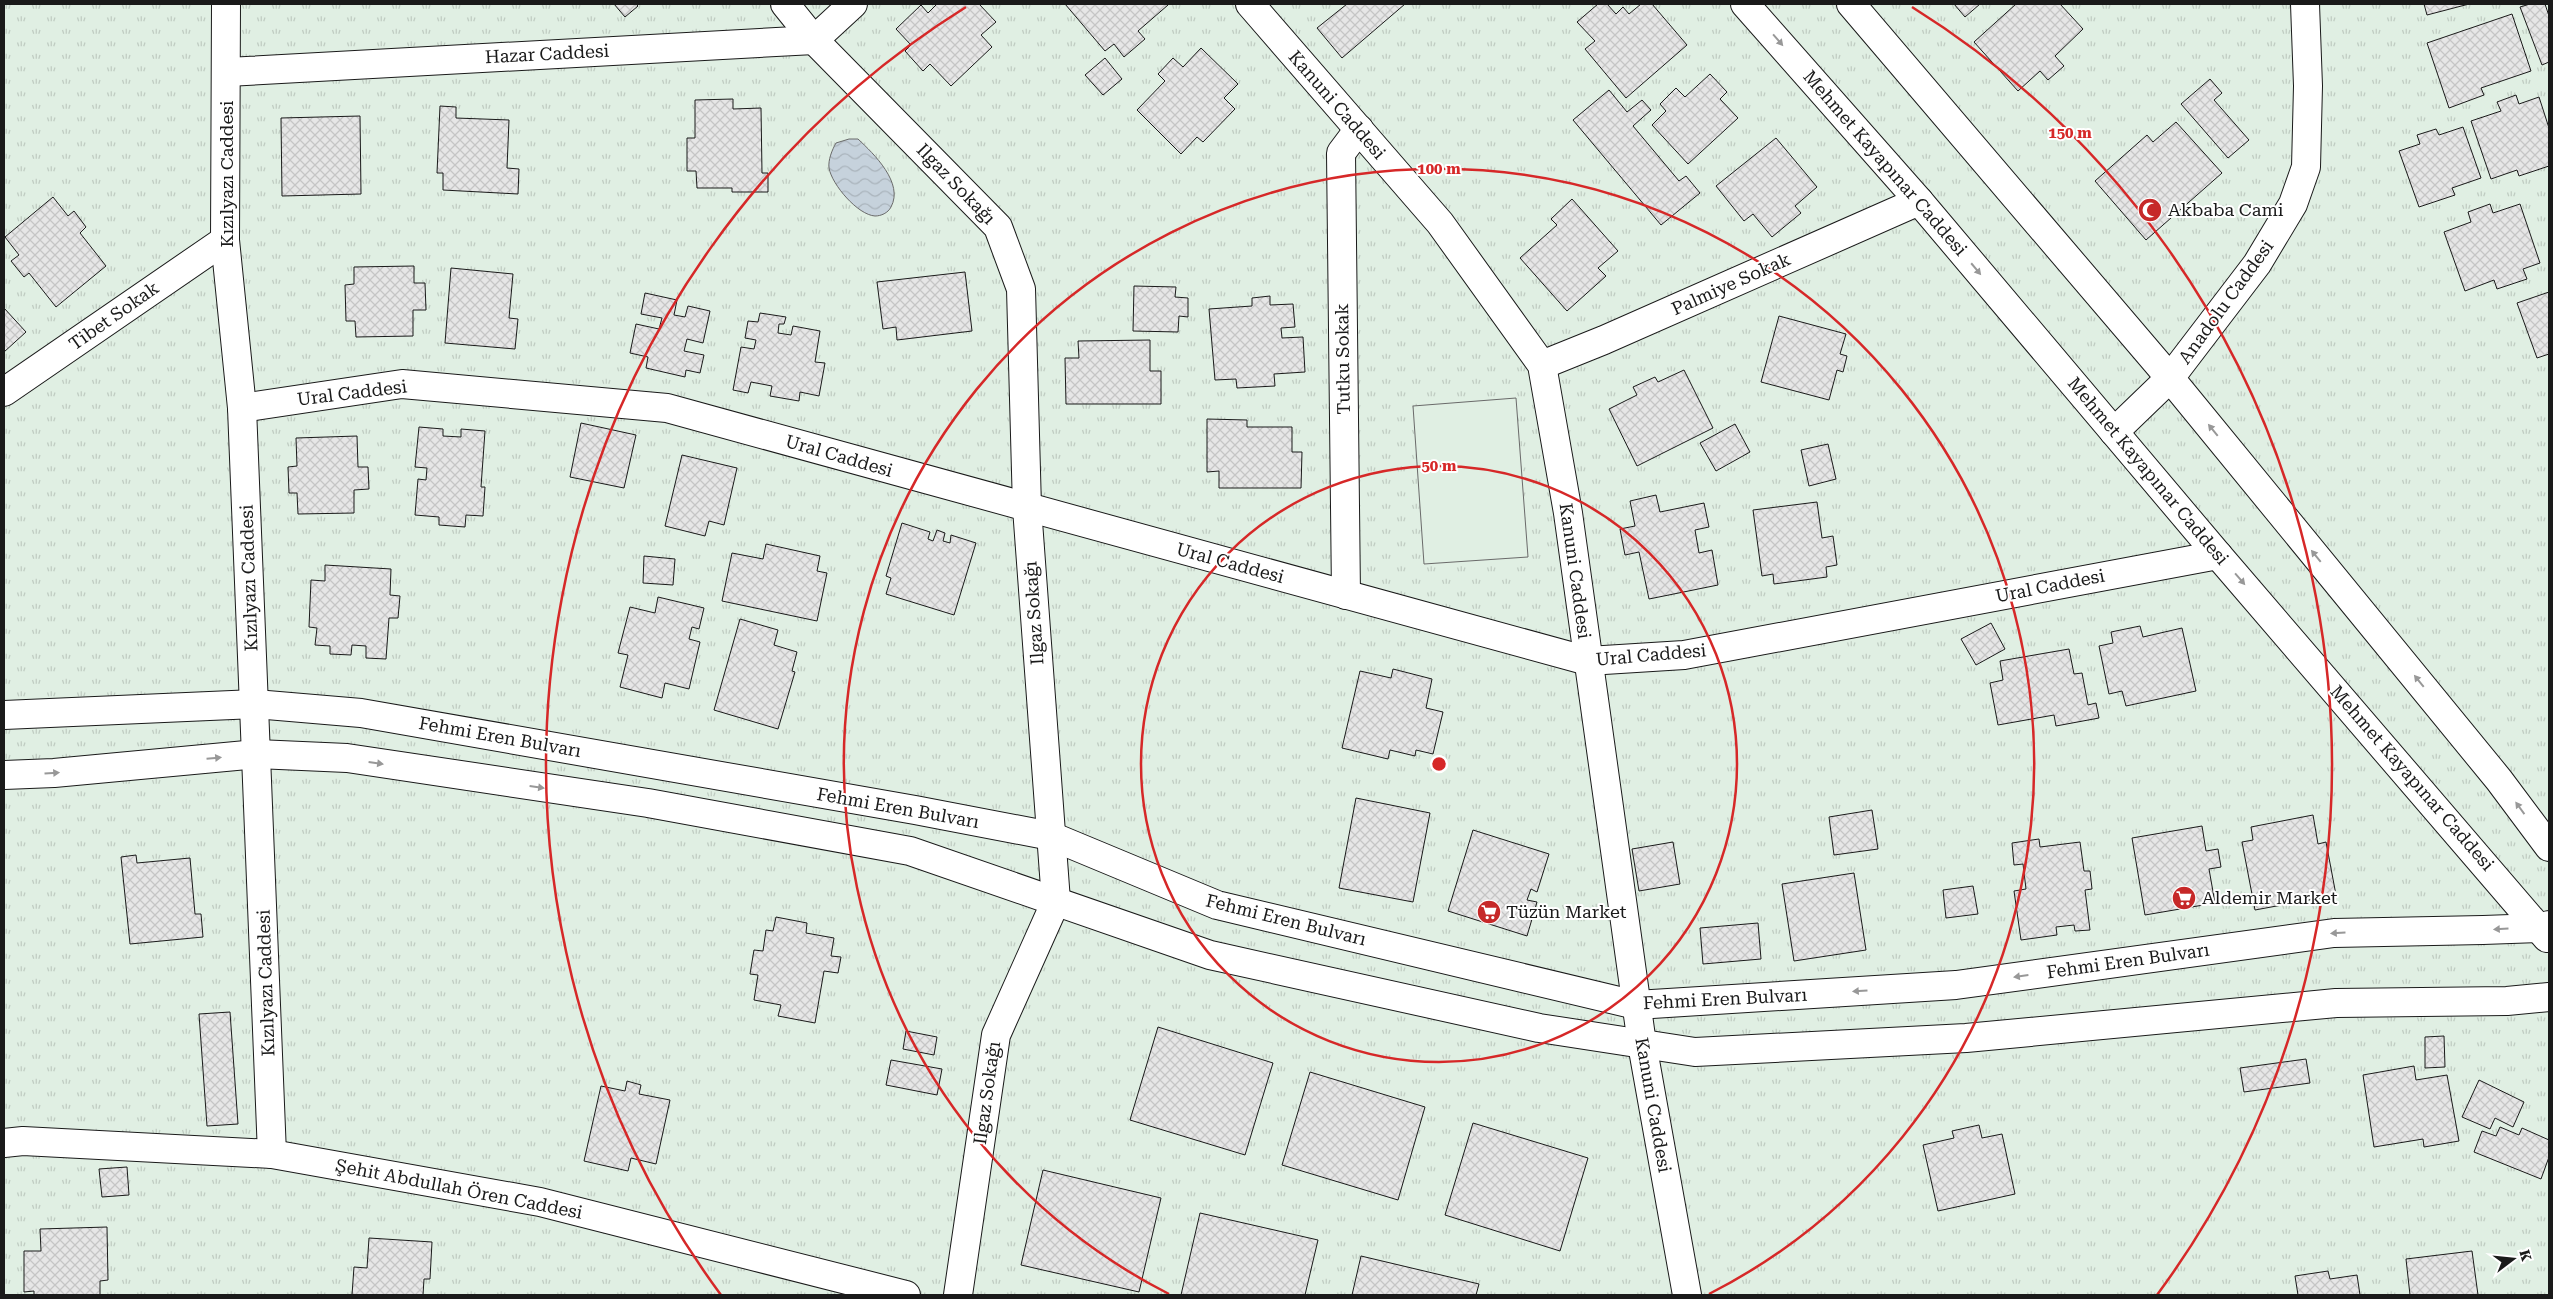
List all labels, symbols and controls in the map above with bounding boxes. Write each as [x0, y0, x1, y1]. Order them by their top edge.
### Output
one-way arrow [1772, 34, 1783, 47]
street label: Hazar Caddesi [484, 40, 610, 67]
street label: Kanuni Caddesi [1285, 46, 1390, 163]
street label: Mehmet Kayapınar Caddesi [1799, 66, 1972, 260]
street label: Kızılyazı Caddesi [216, 100, 237, 248]
text: 150 m [2048, 124, 2092, 142]
street label: Ilgaz Sokağı [913, 139, 1000, 229]
text: 100 m [1417, 160, 1461, 178]
mosque icon: Akbaba Cami [2137, 197, 2163, 223]
place label: Akbaba Cami [2168, 199, 2284, 220]
street label: Anadolu Caddesi [2174, 236, 2278, 368]
street label: Palmiye Sokak [1668, 248, 1793, 319]
one-way arrow [1970, 262, 1982, 274]
street label: Tibet Sokak [65, 277, 163, 354]
street label: Tutku Sokak [1331, 303, 1354, 415]
street label: Mehmet Kayapınar Caddesi [2064, 373, 2233, 569]
street label: Ural Caddesi [296, 375, 409, 410]
one-way arrow [2207, 424, 2218, 437]
street label: Ural Caddesi [783, 430, 896, 481]
text: 50 m [1421, 457, 1457, 475]
street label: Kanuni Caddesi [1556, 502, 1595, 640]
street label: Kızılyazı Caddesi [235, 504, 262, 652]
street label: Ural Caddesi [1174, 538, 1287, 587]
one-way arrow [2310, 549, 2321, 562]
street label: Ilgaz Sokağı [1019, 560, 1048, 666]
street label: Ural Caddesi [1993, 565, 2107, 606]
one-way arrow [2234, 573, 2245, 586]
street label: Ural Caddesi [1595, 639, 1707, 670]
one-way arrow [2413, 675, 2424, 688]
street label: Mehmet Kayapınar Caddesi [2326, 681, 2499, 875]
street label: Fehmi Eren Bulvarı [417, 712, 583, 761]
one-way arrow [207, 754, 223, 762]
centre of rings [1430, 755, 1448, 773]
one-way arrow [369, 759, 385, 767]
one-way arrow [45, 768, 61, 776]
one-way arrow [529, 783, 545, 791]
street label: Fehmi Eren Bulvarı [815, 783, 981, 832]
one-way arrow [2515, 802, 2526, 815]
supermarket icon: Aldemir Market [2171, 885, 2197, 911]
place label: Aldemir Market [2202, 887, 2338, 908]
street label: Fehmi Eren Bulvarı [1204, 889, 1369, 950]
supermarket icon: Tüzün Market [1476, 899, 1502, 925]
place label: Tüzün Market [1506, 901, 1627, 922]
street label: Kızılyazı Caddesi [252, 909, 279, 1057]
one-way arrow [2493, 926, 2509, 934]
one-way arrow [2330, 930, 2346, 938]
street label: Fehmi Eren Bulvarı [2045, 939, 2211, 982]
one-way arrow [2013, 972, 2029, 980]
street label: Fehmi Eren Bulvarı [1642, 984, 1808, 1013]
one-way arrow [1851, 988, 1867, 996]
street label: Kanuni Caddesi [1631, 1036, 1676, 1174]
street label: Ilgaz Sokağı [969, 1040, 1004, 1146]
street label: Şehit Abdullah Ören Caddesi [334, 1154, 585, 1223]
north arrow [2488, 1234, 2538, 1284]
text: K [2516, 1248, 2535, 1263]

